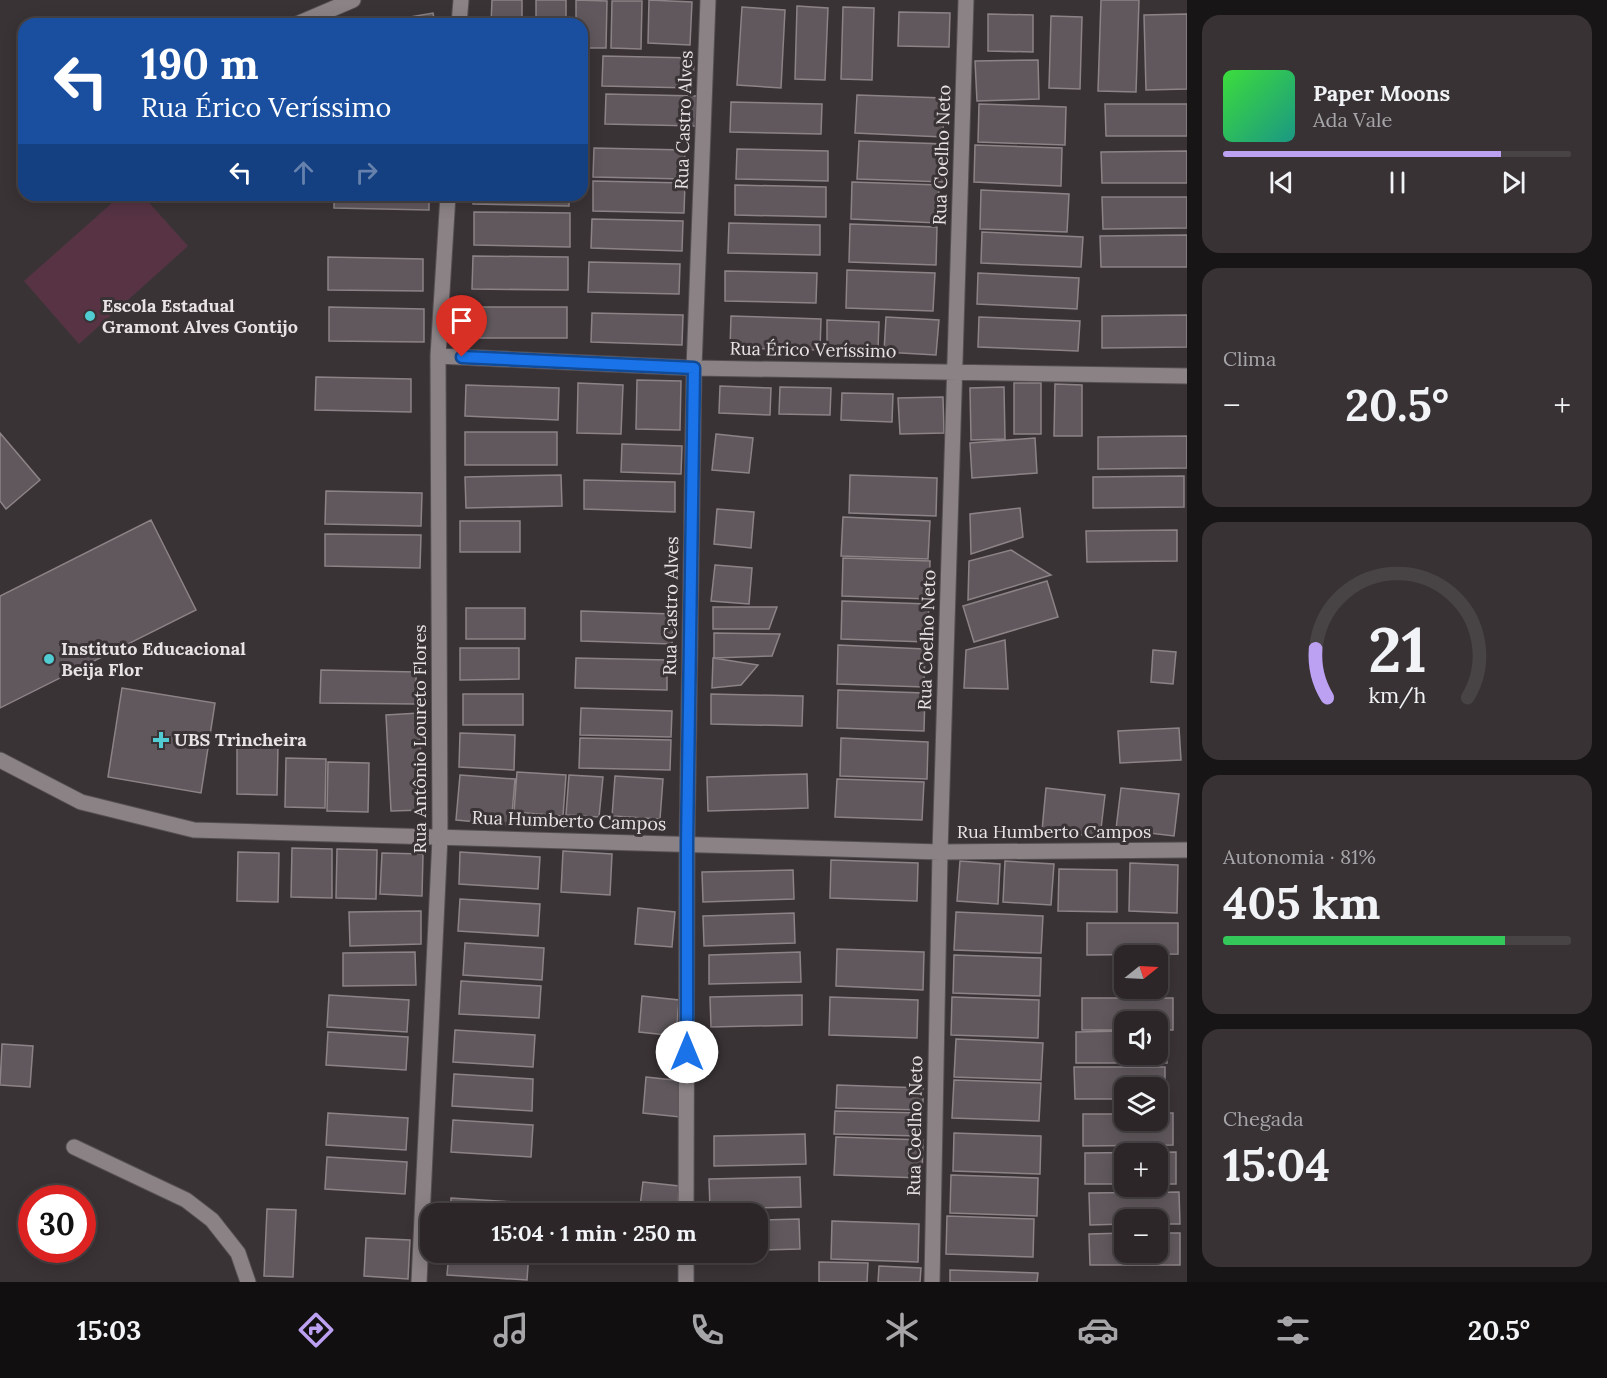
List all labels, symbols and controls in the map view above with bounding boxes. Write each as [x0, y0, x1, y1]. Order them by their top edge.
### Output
text: 190 m [141, 37, 259, 91]
icon: left [42, 42, 120, 120]
street label: Rua Castro Alves [670, 50, 697, 190]
text: Paper Moons [1313, 79, 1450, 107]
street label: Rua Coelho Neto [928, 84, 955, 226]
text: Rua Érico Veríssimo [141, 90, 391, 124]
text: Ada Vale [1313, 107, 1392, 132]
icon: left [224, 156, 257, 189]
icon: ahead [287, 156, 320, 189]
icon: right [350, 156, 383, 189]
icon: previous [1265, 166, 1298, 199]
icon: pause [1381, 166, 1414, 199]
icon: next [1497, 166, 1530, 199]
place label: Escola Estadual Gramont Alves Gontijo [102, 294, 298, 338]
pin [436, 295, 487, 357]
icon: arrive [445, 304, 478, 337]
marker: Escola Estadual Gramont Alves Gontijo [83, 309, 97, 323]
street label: Rua Érico Veríssimo [729, 337, 897, 362]
text: Clima [1223, 346, 1276, 371]
text: 20.5° [1345, 376, 1449, 433]
text: − [1223, 384, 1241, 426]
text: + [1553, 384, 1571, 426]
street label: Rua Castro Alves [658, 536, 683, 676]
street label: Rua Coelho Neto [913, 569, 940, 711]
text: 21 [1368, 609, 1426, 689]
street label: Rua Antônio Loureto Flores [408, 624, 431, 854]
place label: Instituto Educacional Beija Flor [61, 637, 246, 681]
marker: Instituto Educacional Beija Flor [42, 652, 56, 666]
text: km/h [1368, 681, 1426, 709]
place label: UBS Trincheira [174, 728, 307, 751]
marker: UBS Trincheira [152, 731, 170, 749]
street label: Rua Humberto Campos [471, 806, 667, 835]
street label: Rua Humberto Campos [957, 820, 1151, 843]
text: Autonomia · 81% [1223, 844, 1376, 869]
text: 405 km [1223, 874, 1381, 931]
north arrow [1114, 945, 1168, 999]
map controls [1114, 945, 1168, 1263]
button: sound [1114, 1011, 1168, 1065]
position arrow [655, 1020, 719, 1084]
street label: Rua Coelho Neto [902, 1056, 927, 1196]
button: layers [1114, 1077, 1168, 1131]
text: Chegada [1223, 1106, 1303, 1131]
text: 15:04 [1223, 1136, 1330, 1193]
button: + [1114, 1143, 1168, 1197]
speed limit sign: 30 [18, 1185, 96, 1263]
button: − [1114, 1209, 1168, 1263]
text: 15:04 · 1 min · 250 m [491, 1219, 697, 1247]
icon: directions [295, 1309, 337, 1351]
icon: music [490, 1309, 532, 1351]
icon: phone [686, 1309, 728, 1351]
icon: climate [881, 1309, 923, 1351]
icon: car [1077, 1309, 1119, 1351]
icon: filters [1272, 1309, 1314, 1351]
text: 15:03 [77, 1313, 141, 1347]
text: 20.5° [1468, 1313, 1530, 1347]

